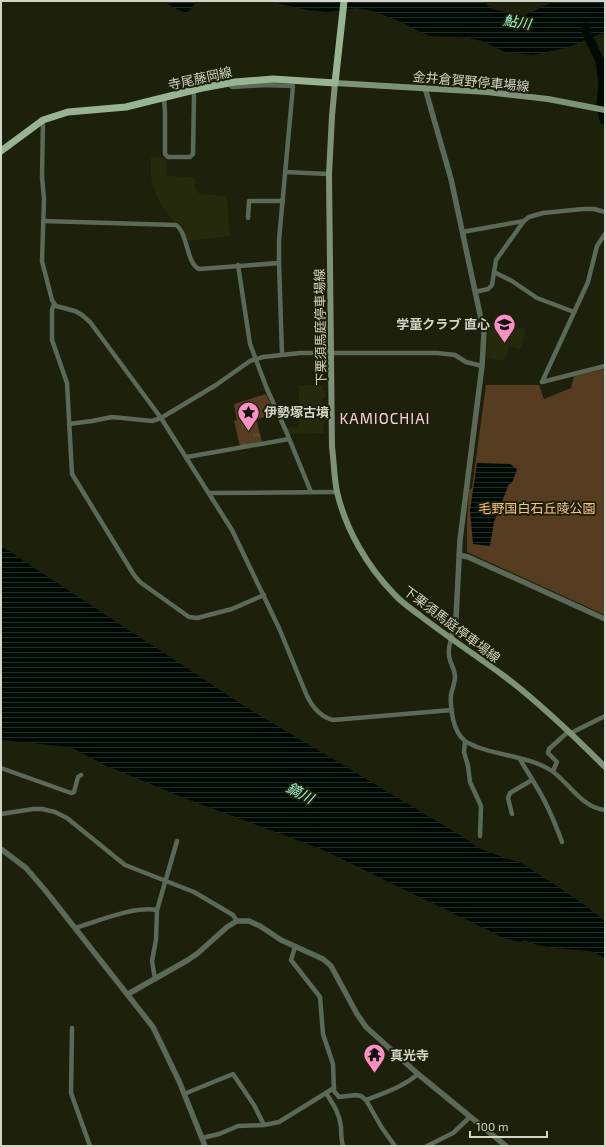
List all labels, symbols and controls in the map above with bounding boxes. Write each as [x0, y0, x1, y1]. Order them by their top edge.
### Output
water label: 鮎川 [502, 11, 534, 32]
street label: 寺尾藤岡線 [167, 63, 233, 93]
street label: 金井倉賀野停車場線 [412, 68, 530, 94]
street label: 下栗須馬庭停車場線 [311, 268, 329, 386]
school or university icon: 学童クラブ 直心 [492, 311, 518, 344]
place label: 学童クラブ 直心 [396, 316, 490, 332]
place icon: 伊勢塚古墳 [236, 399, 262, 432]
place label: 伊勢塚古墳 [264, 404, 329, 420]
district label: KAMIOCHIAI [339, 409, 431, 427]
park label: 毛野国白石丘陵公園 [478, 500, 596, 516]
street label: 下栗須馬庭停車場線 [400, 582, 504, 666]
water label: 鏑川 [284, 779, 318, 807]
temple icon: 真光寺 [362, 1042, 388, 1075]
place label: 真光寺 [390, 1047, 429, 1063]
scale bar [470, 1113, 547, 1139]
text: 100 m [476, 1119, 508, 1133]

